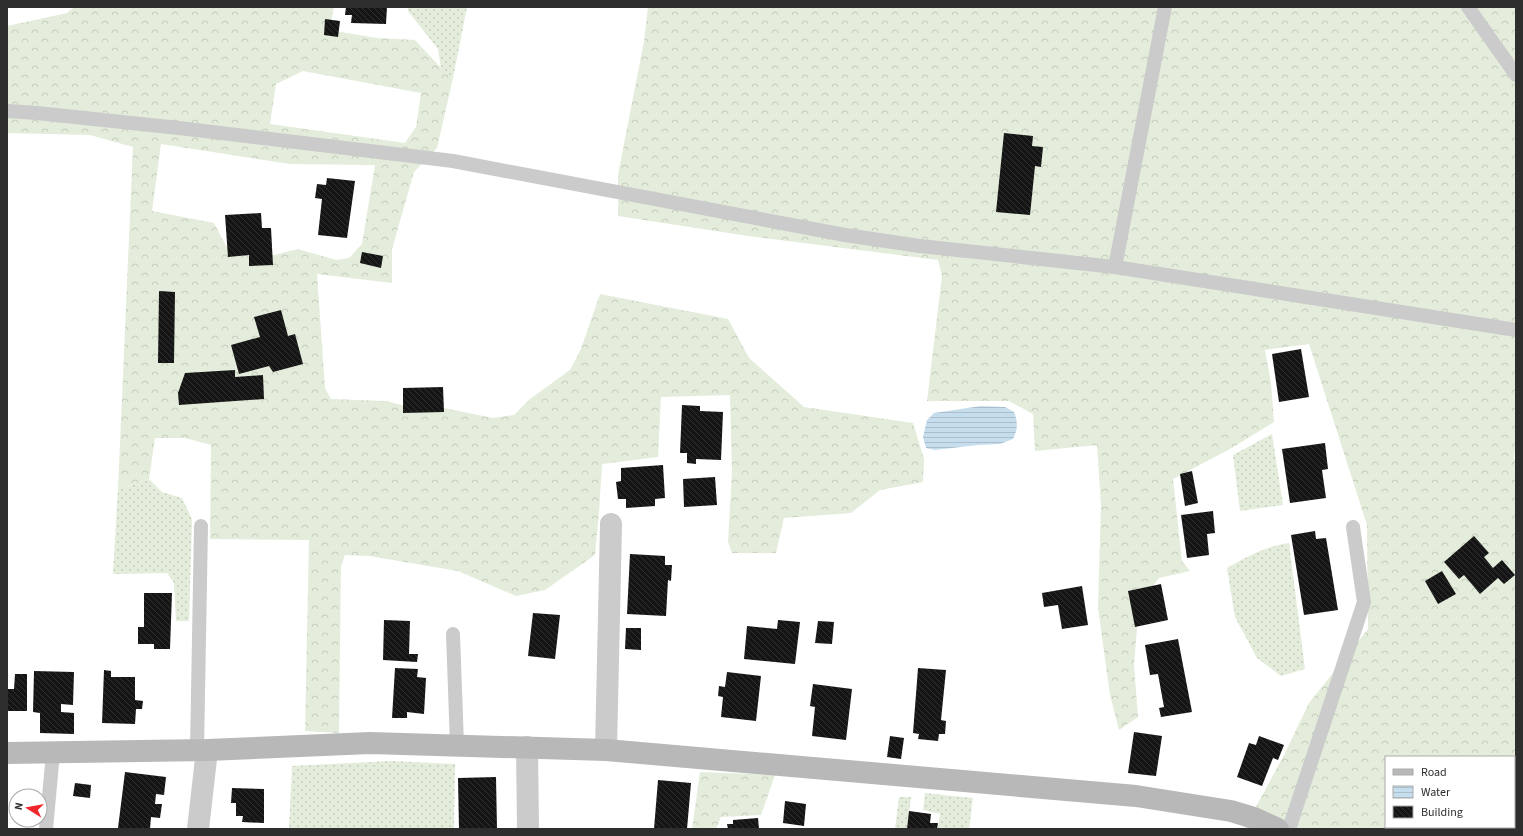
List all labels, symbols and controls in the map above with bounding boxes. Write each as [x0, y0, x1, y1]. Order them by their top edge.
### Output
legend [1385, 756, 1515, 828]
text: Road [1421, 764, 1447, 781]
text: Water [1421, 784, 1451, 801]
north arrow [8, 788, 48, 828]
text: N [11, 801, 27, 811]
text: Building [1421, 804, 1463, 821]

